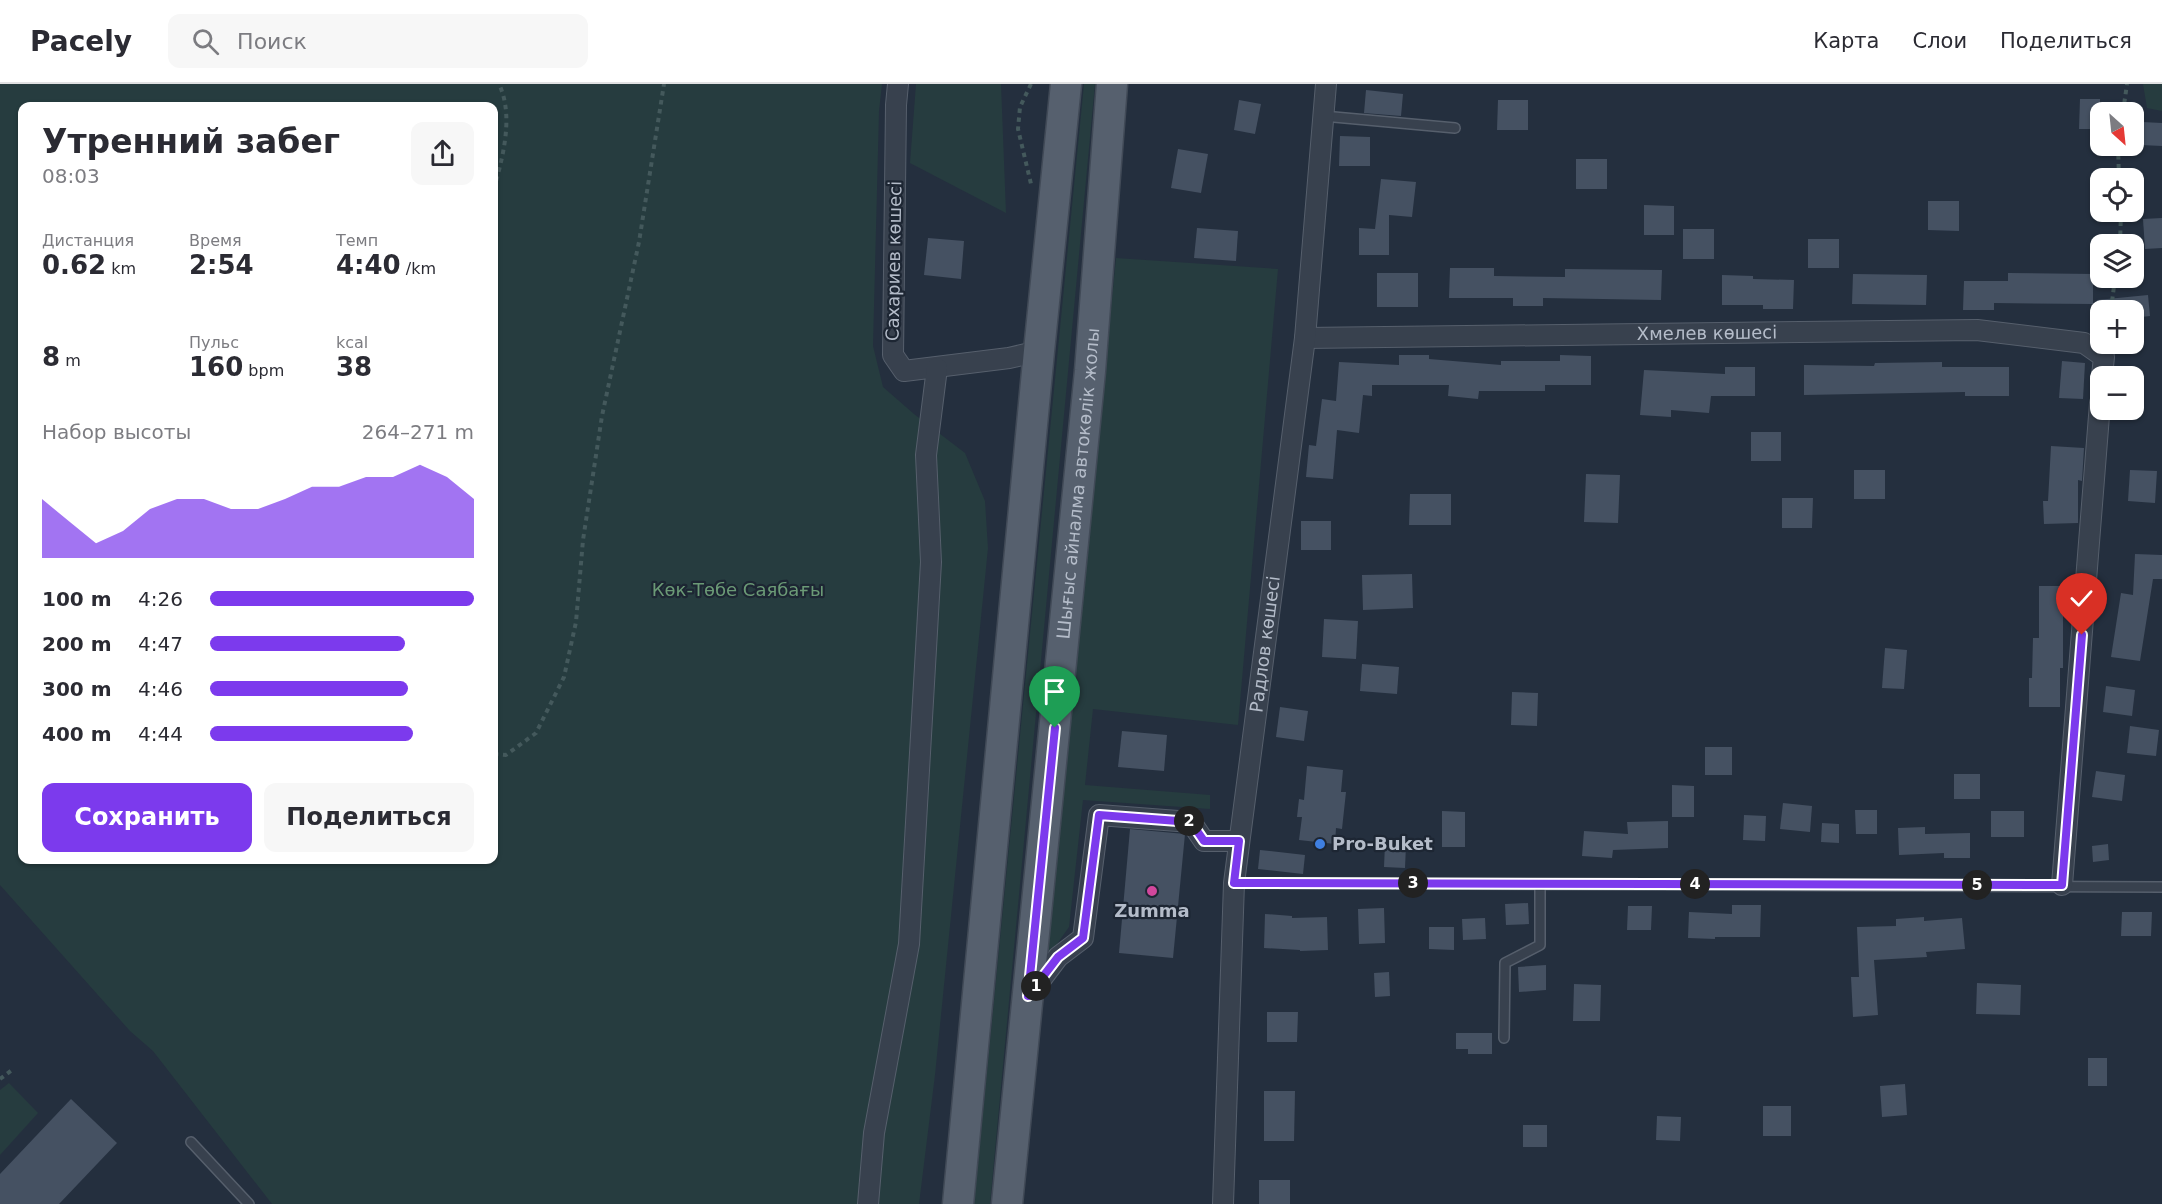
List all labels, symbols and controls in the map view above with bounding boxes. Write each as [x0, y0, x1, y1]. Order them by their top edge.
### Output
search box [168, 14, 588, 68]
text: Pacely [30, 25, 132, 58]
icon: search [189, 25, 222, 58]
text: Поиск [237, 29, 307, 54]
text: Карта [1813, 29, 1879, 53]
text: Слои [1912, 29, 1967, 53]
text: Поделиться [2000, 29, 2132, 53]
north arrow [2090, 102, 2144, 156]
map controls [2090, 102, 2144, 420]
text: Утренний забег [42, 122, 340, 161]
button: share [411, 122, 474, 185]
text: 08:03 [42, 164, 100, 188]
button: locate [2090, 168, 2144, 222]
street label: Сахариев көшесі [882, 181, 905, 341]
text: Дистанция [42, 231, 134, 250]
text: Время [189, 231, 242, 250]
text: Темп [336, 231, 378, 250]
button: layers [2090, 234, 2144, 288]
text: 0.62 [42, 250, 106, 280]
text: 2:54 [189, 250, 254, 280]
text: 4:40 [336, 250, 401, 280]
text: km [106, 259, 136, 278]
text: /km [401, 259, 436, 278]
button: + [2090, 300, 2144, 354]
street label: Хмелев көшесі [1637, 321, 1777, 344]
street label: Шығыс айналма автокөлік жолы [1052, 327, 1103, 640]
text: Пульс [189, 333, 239, 352]
text: kcal [336, 333, 368, 352]
text: 8 [42, 342, 60, 372]
text: m [60, 351, 81, 370]
text: 160 [189, 352, 243, 382]
text: 38 [336, 352, 372, 382]
text: bpm [243, 361, 284, 380]
button: − [2090, 366, 2144, 420]
text: Набор высоты [42, 420, 191, 444]
text: 264–271 m [362, 420, 474, 444]
pin [2056, 573, 2107, 635]
street label: Радлов көшесі [1245, 575, 1284, 714]
park label: Көк-Төбе Саябағы [652, 579, 824, 600]
icon: check [2065, 582, 2098, 615]
text: 100 m [42, 587, 112, 611]
text: 4:26 [138, 587, 183, 611]
text: 200 m [42, 632, 112, 656]
text: 4:47 [138, 632, 183, 656]
pin [1029, 666, 1080, 728]
icon: arrive [1038, 675, 1071, 708]
text: 300 m [42, 677, 112, 701]
text: 4:46 [138, 677, 183, 701]
text: 400 m [42, 722, 112, 746]
text: 4:44 [138, 722, 183, 746]
button: Сохранить [42, 783, 252, 852]
button: Поделиться [264, 783, 474, 852]
pin: 2 [1174, 806, 1204, 836]
text: 2 [1183, 811, 1195, 830]
place label: Pro-Buket [1332, 833, 1433, 854]
marker: Pro-Buket [1313, 837, 1327, 851]
pin: 3 [1398, 868, 1428, 898]
pin: 4 [1680, 869, 1710, 899]
pin: 5 [1962, 870, 1992, 900]
text: 3 [1407, 873, 1419, 892]
text: 4 [1689, 874, 1701, 893]
text: 5 [1971, 875, 1983, 894]
marker: Zumma [1145, 884, 1159, 898]
place label: Zumma [1114, 900, 1190, 921]
pin: 1 [1021, 971, 1051, 1001]
text: 1 [1030, 976, 1042, 995]

